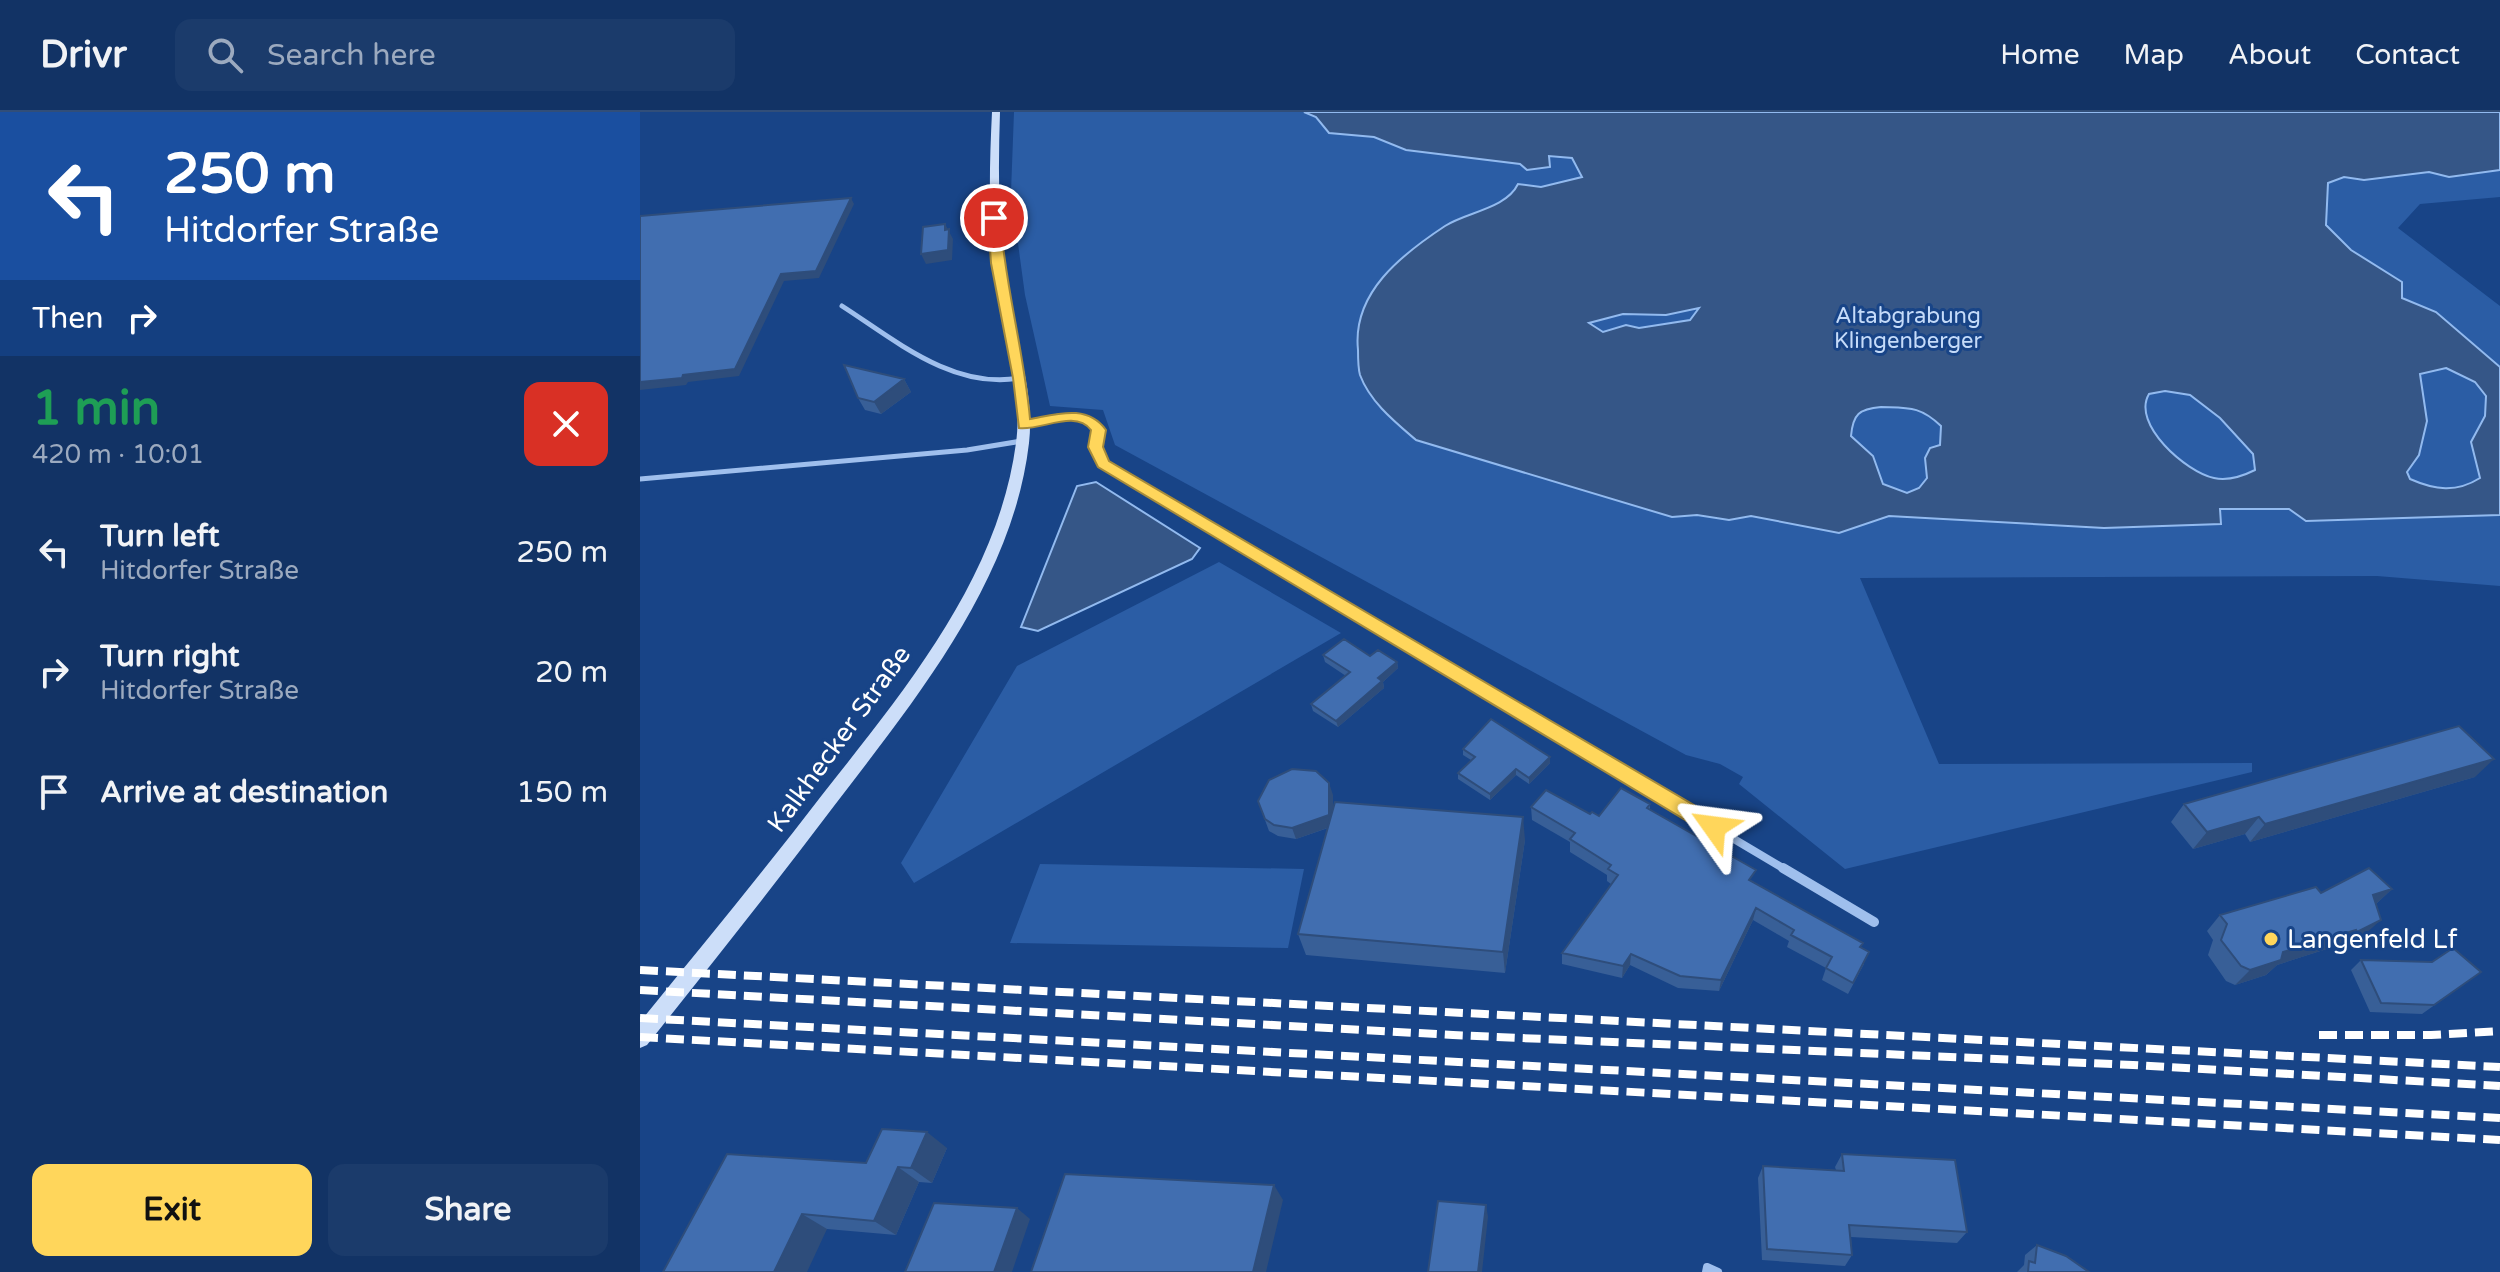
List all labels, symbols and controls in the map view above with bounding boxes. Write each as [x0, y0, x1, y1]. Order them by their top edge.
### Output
search box [175, 19, 735, 91]
text: Drivr [40, 32, 127, 78]
icon: search [203, 33, 247, 77]
text: Search here [267, 37, 436, 74]
text: Home [2000, 38, 2080, 72]
text: Map [2124, 38, 2184, 72]
text: About [2228, 38, 2311, 72]
text: Contact [2355, 38, 2460, 72]
text: 250 m [164, 141, 335, 208]
icon: left [32, 144, 136, 248]
pin [960, 184, 1028, 252]
icon: arrive [972, 196, 1016, 240]
text: Hitdorfer Straße [164, 209, 439, 252]
icon: right [120, 296, 164, 340]
text: Then [32, 300, 104, 337]
park label: Altabgrabung Klingenberger [1834, 303, 1983, 354]
text: 1 min [32, 380, 160, 438]
button: close [524, 382, 608, 466]
text: 420 m · 10:01 [32, 439, 204, 470]
text: Turn left [100, 518, 219, 555]
icon: left [32, 530, 76, 574]
text: 250 m [516, 534, 608, 571]
text: Hitdorfer Straße [100, 555, 299, 586]
text: Turn right [100, 638, 240, 675]
street label: Kalkhecker Straße [761, 640, 917, 838]
icon: right [32, 650, 76, 694]
text: 20 m [535, 654, 608, 691]
text: Hitdorfer Straße [100, 675, 299, 706]
icon: arrive [32, 770, 76, 814]
text: Arrive at destination [100, 774, 388, 811]
text: 150 m [516, 774, 608, 811]
position arrow [1672, 785, 1756, 869]
place label: Langenfeld Lf [2287, 924, 2458, 955]
marker: Langenfeld Lf [2262, 930, 2280, 948]
button: Exit [32, 1164, 312, 1256]
button: Share [328, 1164, 608, 1256]

